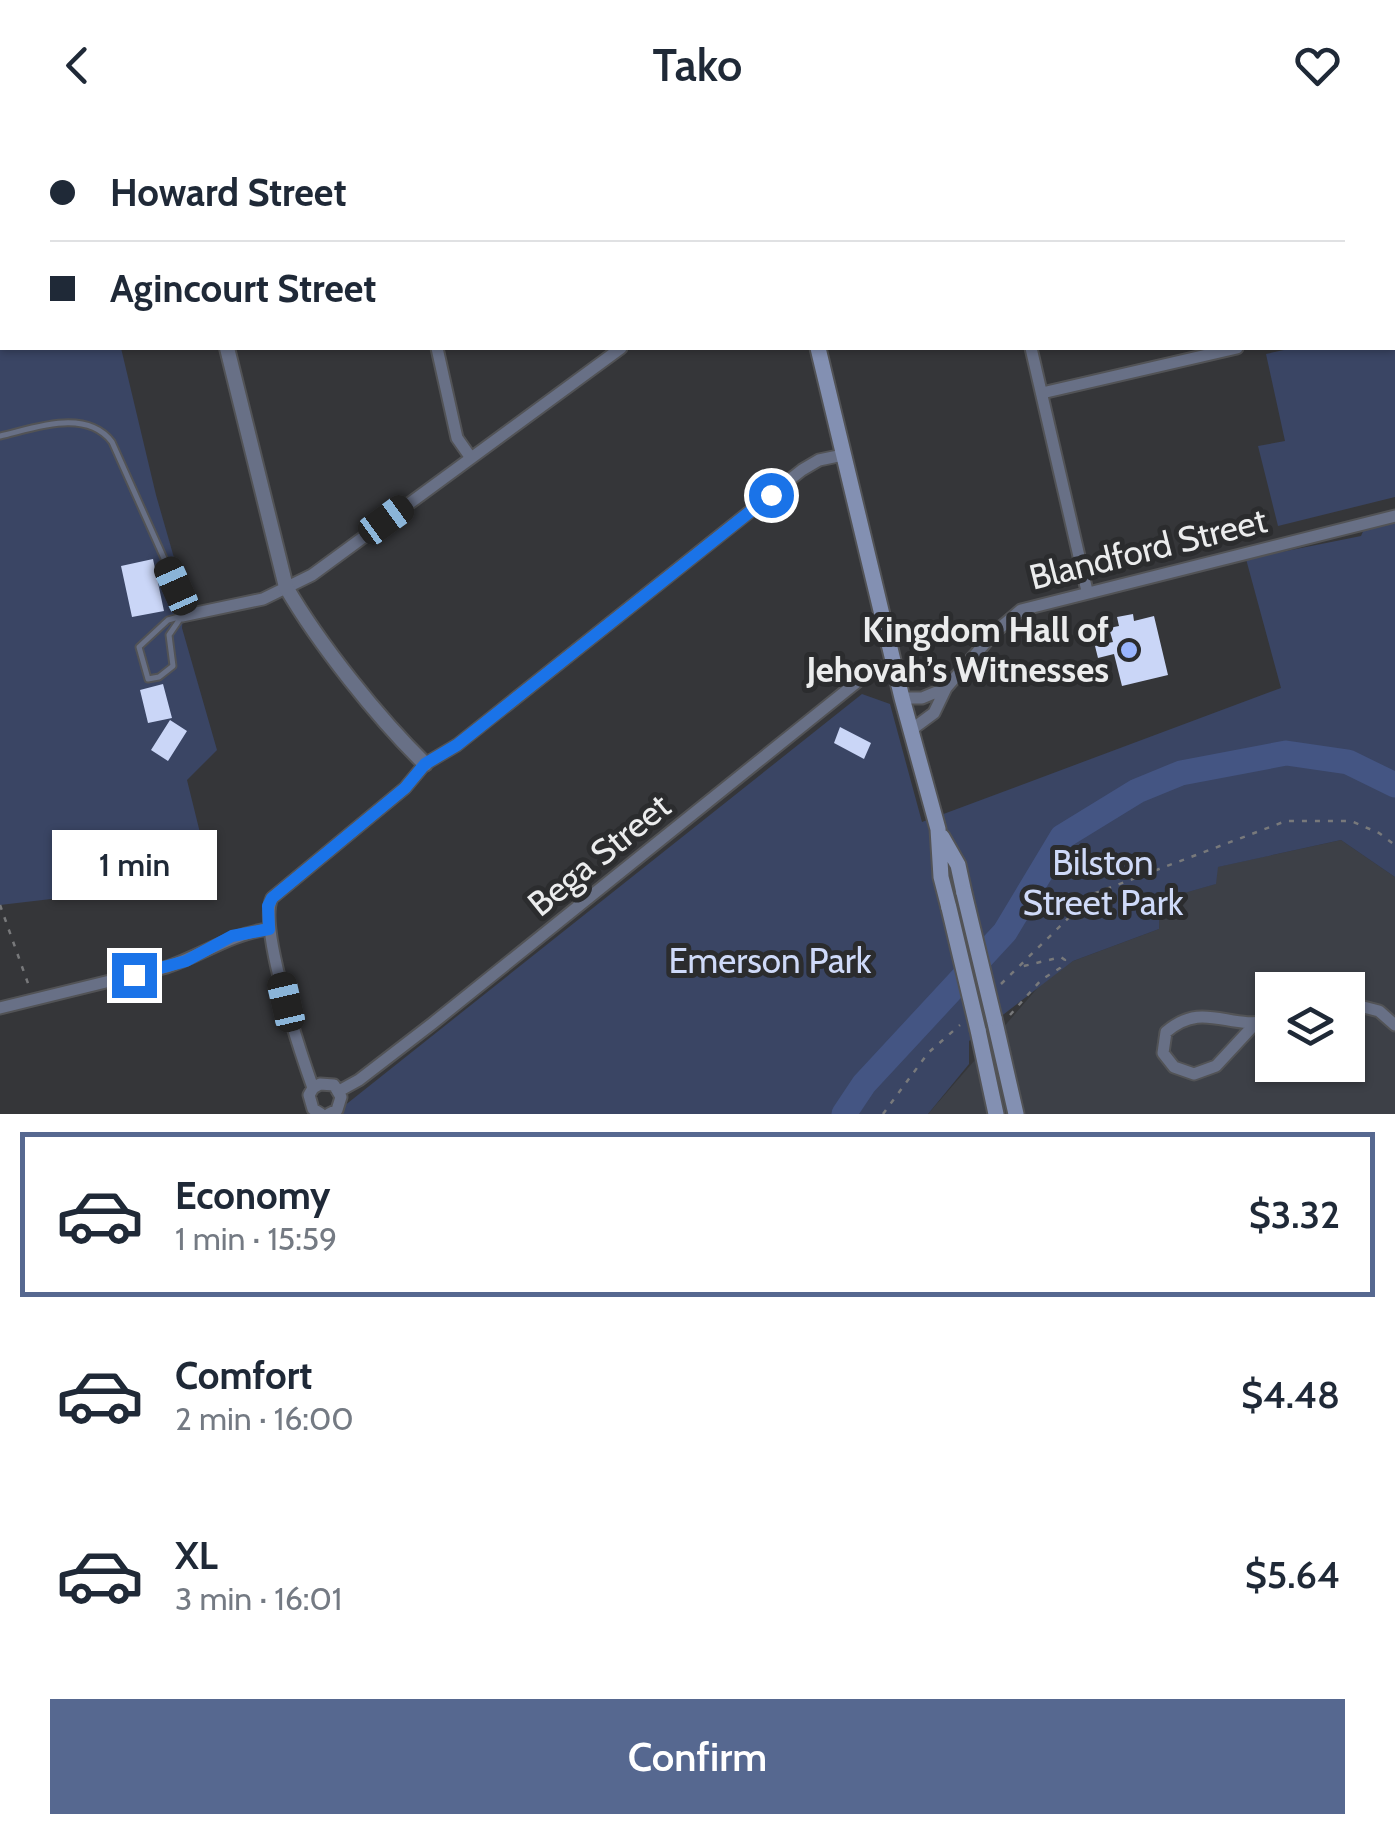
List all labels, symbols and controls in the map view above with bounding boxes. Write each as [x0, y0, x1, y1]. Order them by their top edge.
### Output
icon: back [50, 38, 105, 93]
text: Tako [653, 38, 742, 92]
icon: heart [1290, 38, 1345, 93]
text: Howard Street [110, 169, 347, 216]
text: Agincourt Street [110, 265, 376, 312]
route start [749, 473, 794, 518]
car [353, 490, 419, 550]
street label: Blandford Street [1025, 498, 1271, 599]
car [150, 552, 202, 620]
place label: Kingdom Hall of Jehovah’s Witnesses [805, 608, 1109, 691]
marker: Kingdom Hall of Jehovah’s Witnesses [1118, 639, 1140, 661]
street label: Bega Street [519, 784, 679, 925]
callout: 1 min [52, 830, 216, 900]
park label: Bilston Street Park [1023, 841, 1184, 924]
text: 1 min [99, 845, 170, 884]
park label: Emerson Park [669, 939, 872, 982]
route end [112, 953, 157, 998]
car [265, 969, 307, 1035]
map controls [1255, 972, 1365, 1082]
button: layers [1255, 972, 1365, 1082]
icon: car [55, 1170, 145, 1260]
text: Economy [175, 1172, 330, 1219]
text: $3.32 [1249, 1191, 1340, 1238]
text: 1 min · 15:59 [175, 1219, 337, 1258]
icon: car [55, 1350, 145, 1440]
text: Comfort [175, 1352, 312, 1399]
text: $4.48 [1241, 1371, 1340, 1418]
text: 2 min · 16:00 [175, 1399, 354, 1438]
icon: car [55, 1530, 145, 1620]
text: XL [175, 1532, 218, 1579]
text: $5.64 [1245, 1551, 1340, 1598]
text: 3 min · 16:01 [175, 1579, 342, 1618]
button: Confirm [50, 1699, 1345, 1814]

